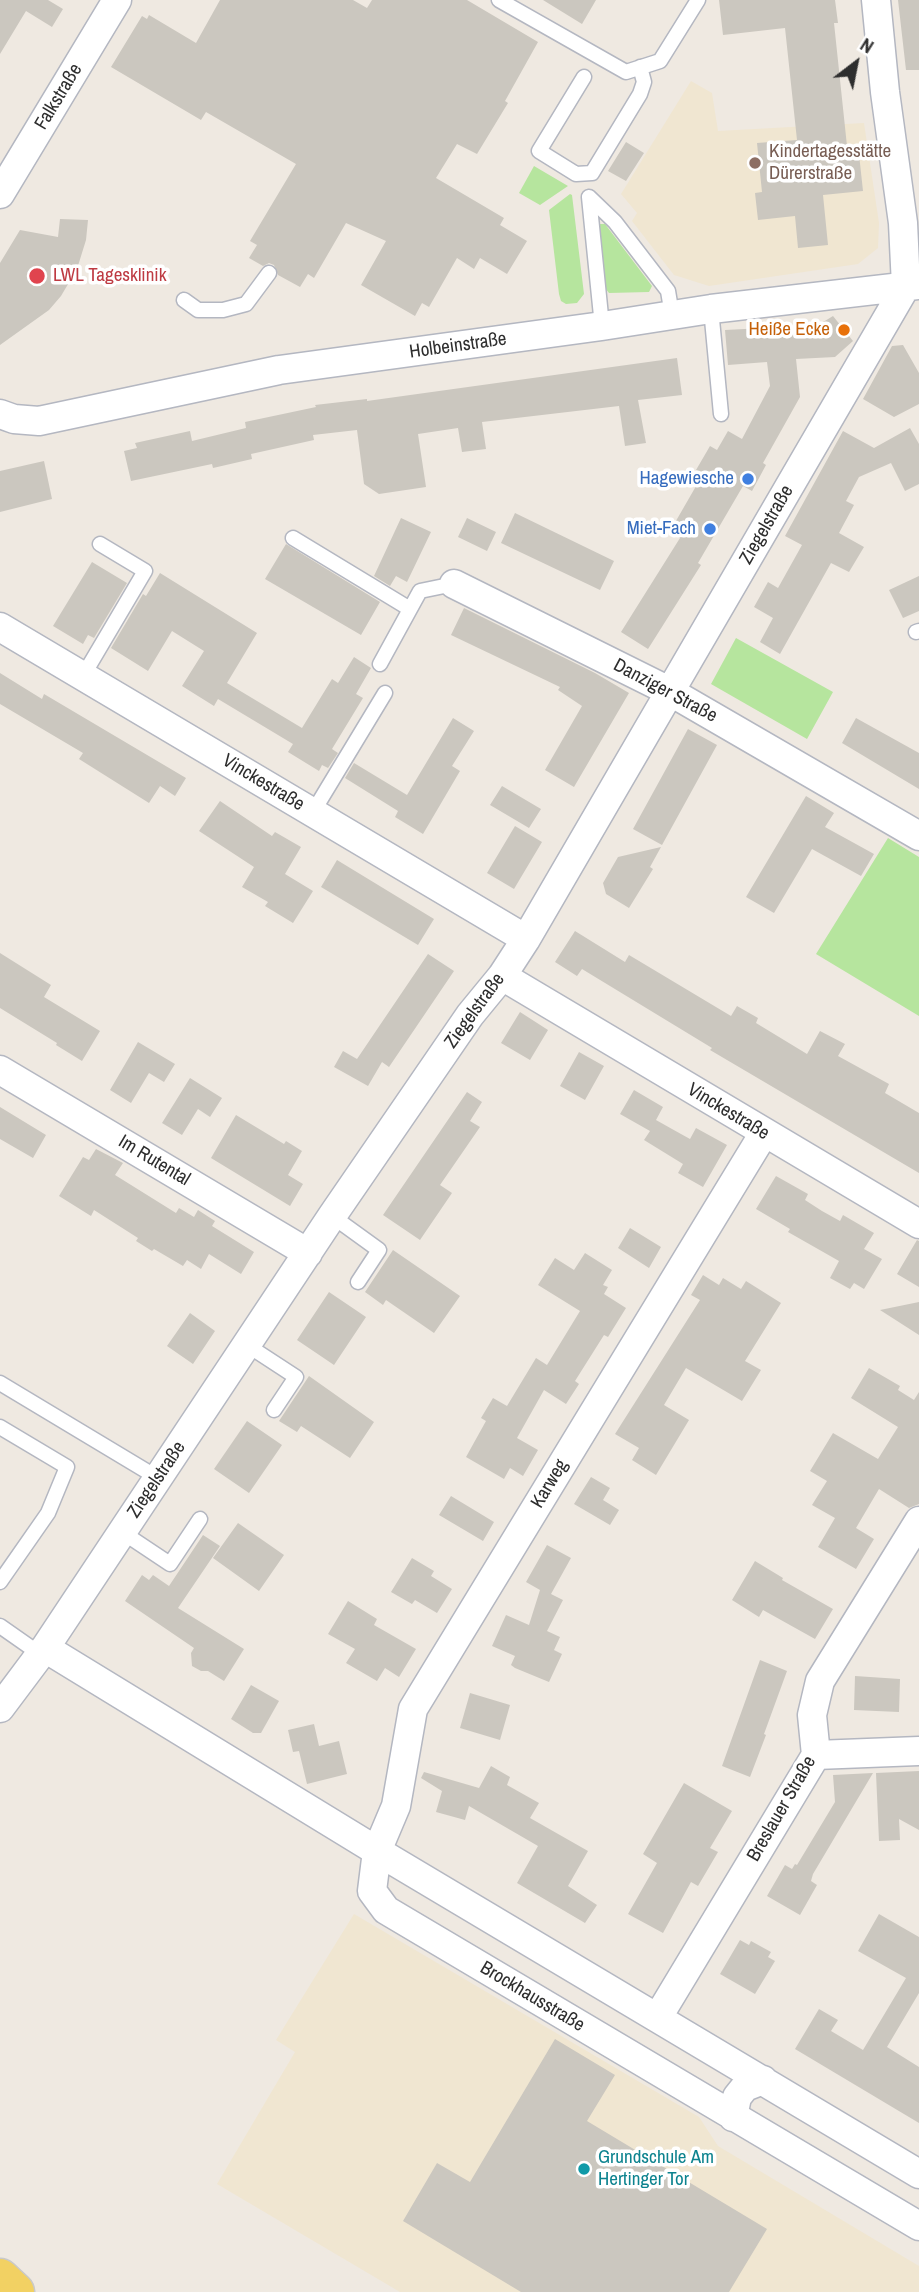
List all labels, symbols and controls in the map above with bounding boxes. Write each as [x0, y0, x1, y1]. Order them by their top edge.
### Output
north arrow [821, 28, 891, 98]
text: N [855, 31, 879, 59]
street label: Falkstraße [30, 60, 88, 134]
place label: Kindertagesstätte Dürerstraße [769, 141, 891, 185]
marker: Kindertagesstätte Dürerstraße [747, 155, 763, 171]
place label: LWL Tagesklinik [53, 265, 166, 287]
marker: LWL Tagesklinik [27, 266, 47, 286]
place label: Heiße Ecke [749, 319, 830, 341]
marker: Heiße Ecke [836, 322, 852, 338]
street label: Holbeinstraße [408, 328, 508, 364]
place label: Hagewiesche [640, 468, 734, 490]
marker: Hagewiesche [740, 471, 756, 487]
street label: Ziegelstraße [735, 481, 799, 569]
place label: Miet-Fach [627, 518, 696, 540]
marker: Miet-Fach [702, 521, 718, 537]
street label: Danziger Straße [609, 654, 721, 728]
street label: Vinckestraße [218, 750, 308, 816]
street label: Ziegelstraße [440, 969, 510, 1053]
street label: Vinckestraße [683, 1079, 773, 1145]
street label: Im Rutental [114, 1131, 194, 1191]
street label: Ziegelstraße [123, 1437, 191, 1523]
street label: Karweg [527, 1455, 573, 1513]
street label: Breslauer Straße [743, 1752, 821, 1866]
street label: Brockhausstraße [476, 1957, 588, 2037]
place label: Grundschule Am Hertinger Tor [598, 2147, 714, 2191]
marker: Grundschule Am Hertinger Tor [576, 2161, 592, 2177]

